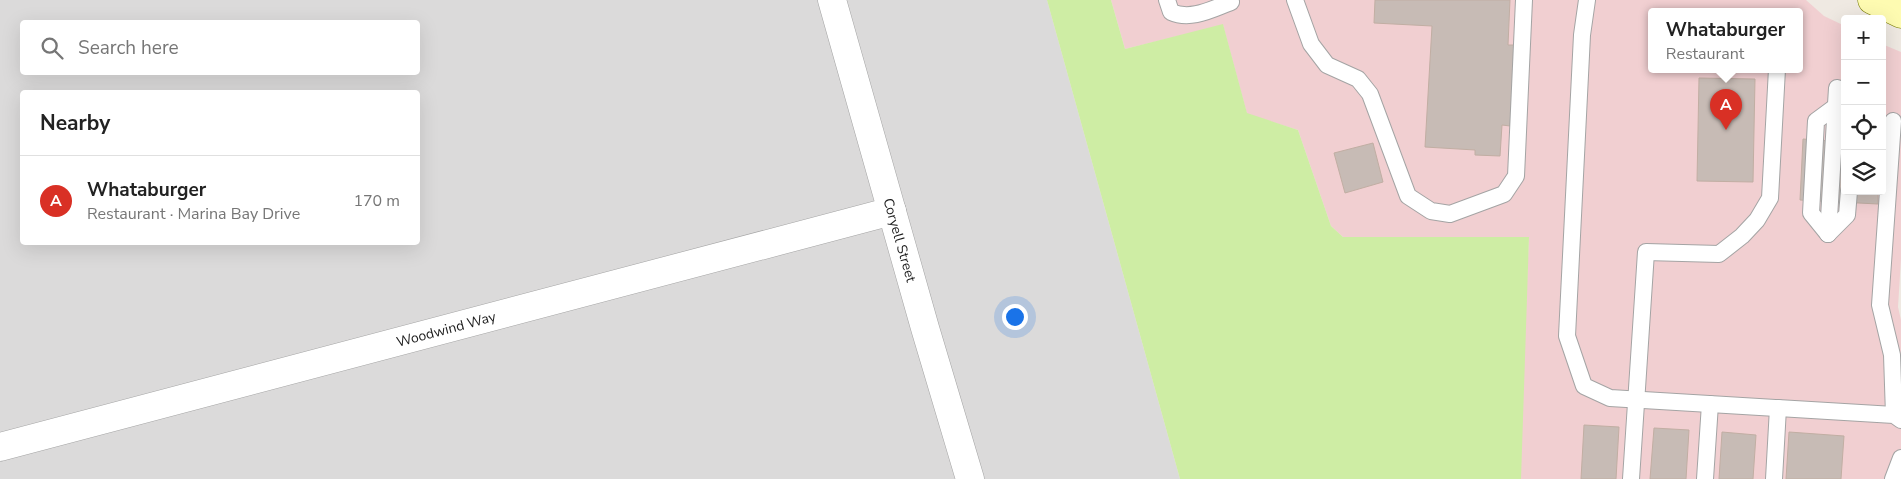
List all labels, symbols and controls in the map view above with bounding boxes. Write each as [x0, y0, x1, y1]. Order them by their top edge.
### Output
popup [1648, 8, 1803, 73]
map controls [1841, 15, 1886, 195]
button: + [1841, 15, 1886, 60]
text: Whataburger [1666, 17, 1785, 43]
search box [20, 20, 420, 75]
icon: search [38, 34, 66, 62]
text: Search here [78, 35, 179, 61]
text: Restaurant [1666, 43, 1744, 65]
button: − [1841, 60, 1886, 105]
pin: A [1710, 89, 1742, 130]
button: locate [1841, 105, 1886, 150]
text: Nearby [40, 109, 110, 137]
button: layers [1841, 150, 1886, 195]
text: Whataburger [87, 177, 206, 203]
text: A [50, 190, 62, 212]
text: 170 m [353, 190, 400, 212]
street label: Coryell Street [878, 196, 921, 285]
text: Restaurant · Marina Bay Drive [87, 203, 300, 225]
your location [1002, 304, 1028, 330]
street label: Woodwind Way [394, 307, 499, 352]

